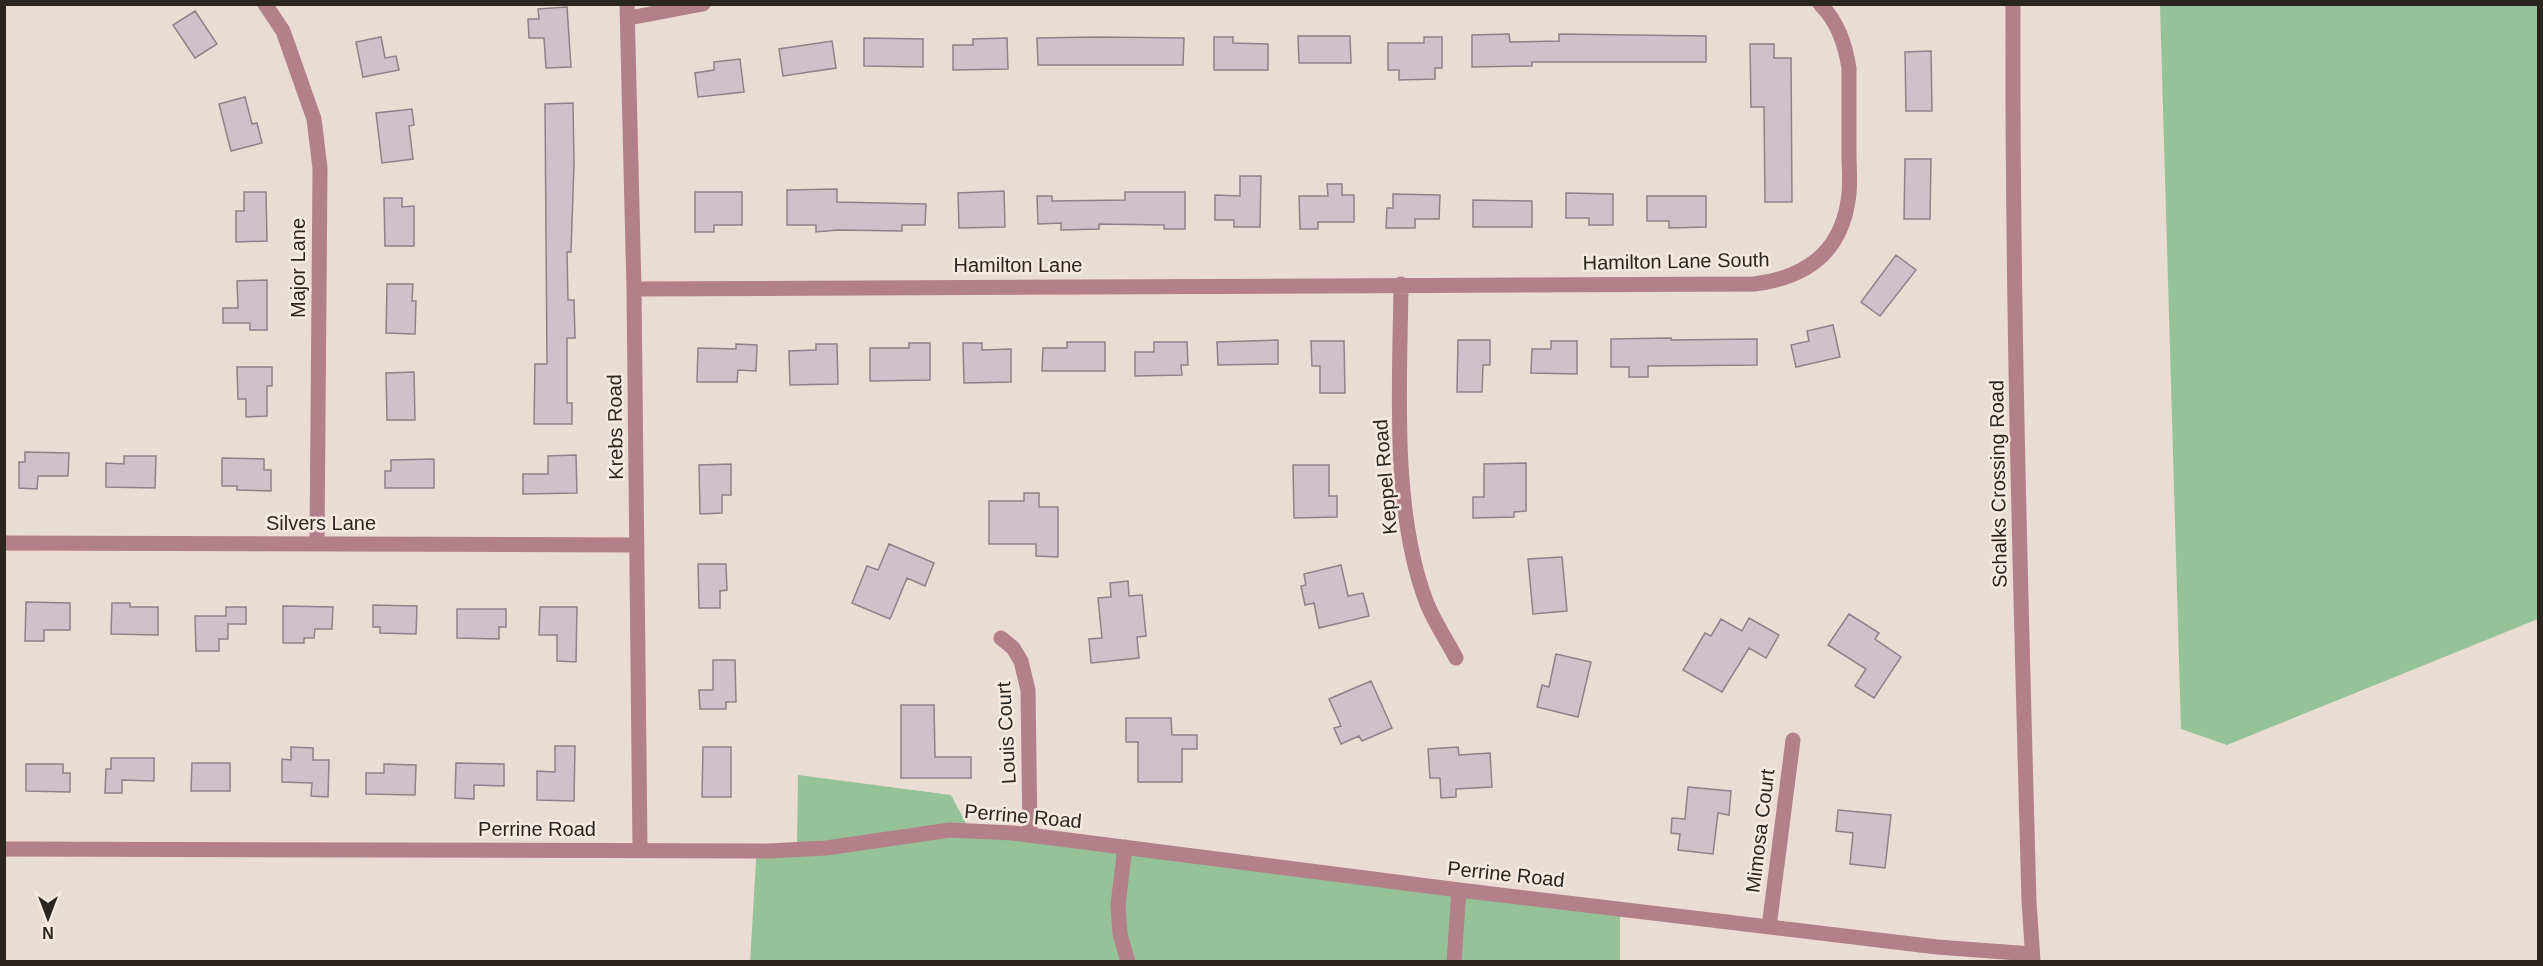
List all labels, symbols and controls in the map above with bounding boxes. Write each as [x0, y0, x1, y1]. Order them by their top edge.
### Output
street label: Major Lane [287, 218, 309, 318]
street label: Hamilton Lane South [1582, 248, 1770, 274]
street label: Hamilton Lane [954, 254, 1082, 276]
street label: Krebs Road [603, 374, 627, 480]
street label: Schalks Crossing Road [1985, 380, 2011, 588]
street label: Keppel Road [1369, 418, 1401, 536]
street label: Silvers Lane [266, 512, 376, 534]
street label: Louis Court [992, 681, 1020, 785]
street label: Mimosa Court [1741, 767, 1779, 894]
street label: Perrine Road [963, 800, 1083, 832]
street label: Perrine Road [478, 818, 596, 840]
street label: Perrine Road [1446, 857, 1566, 891]
north arrow [18, 888, 78, 948]
text: N [42, 924, 54, 941]

